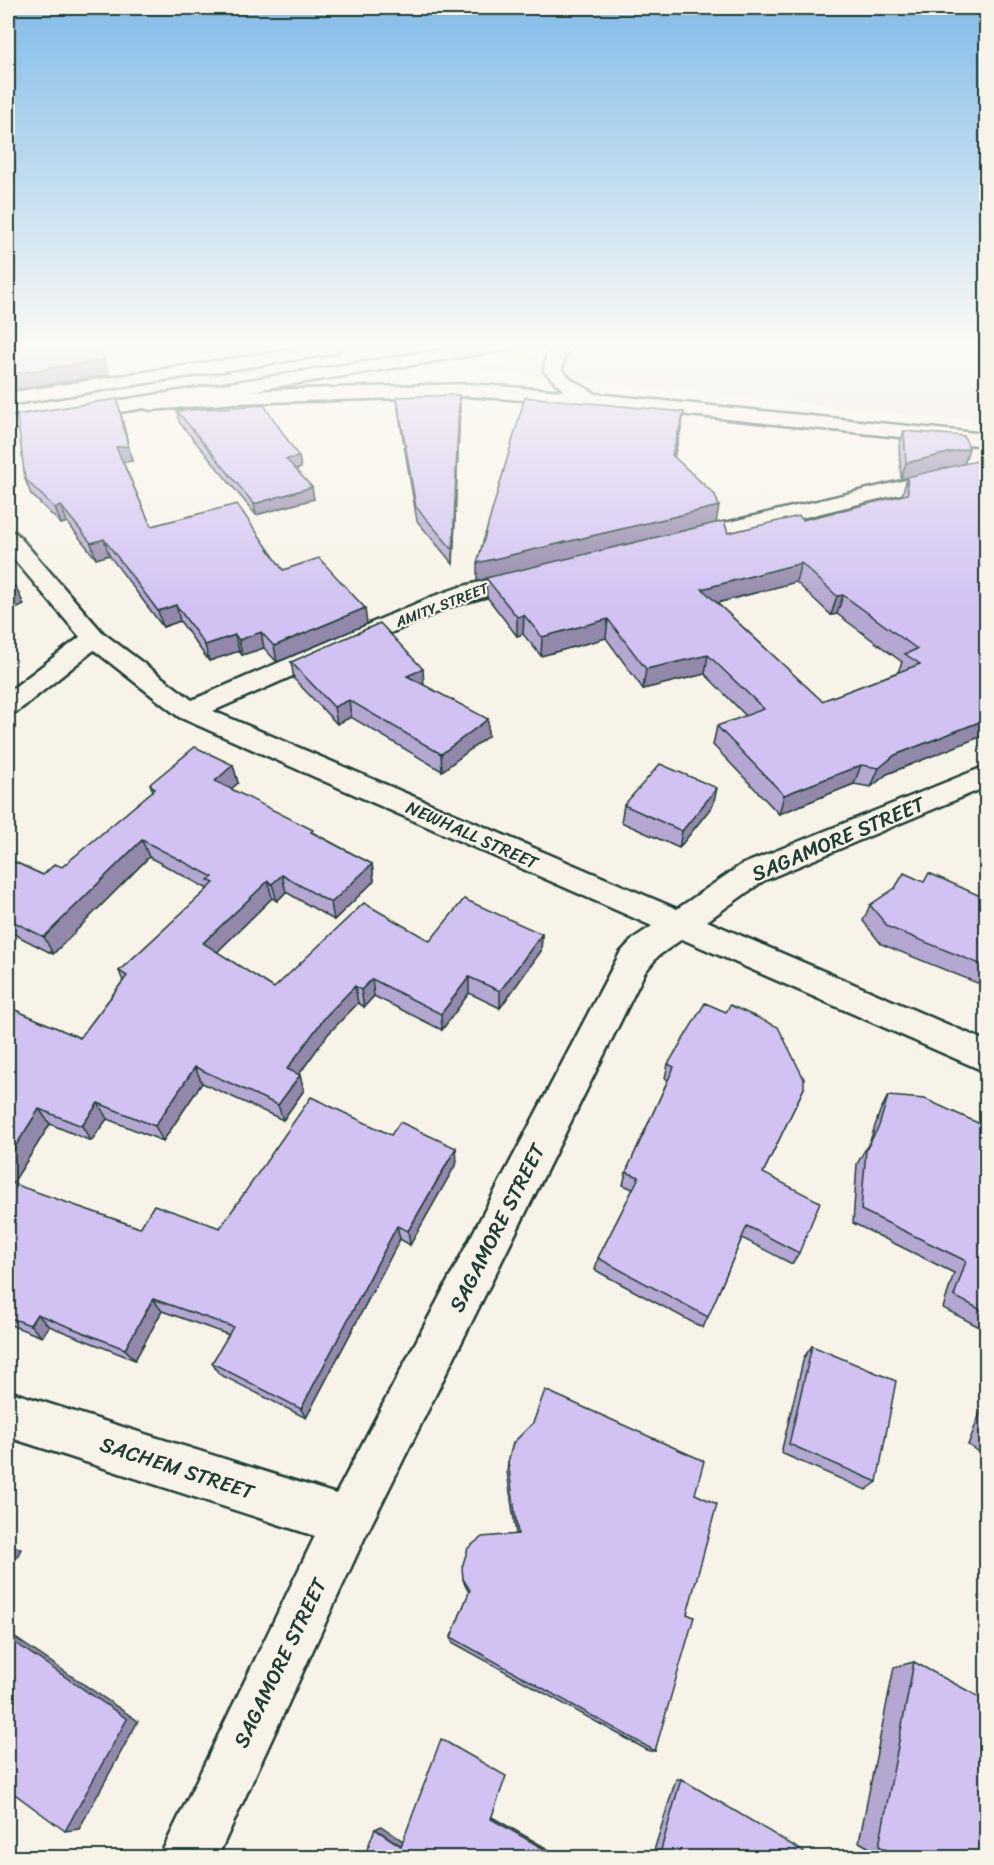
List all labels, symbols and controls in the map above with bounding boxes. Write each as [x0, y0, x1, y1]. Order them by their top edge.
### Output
street label: AMITY STREET [391, 575, 494, 635]
street label: SAGAMORE STREET [745, 785, 932, 893]
street label: NEWHALL STREET [401, 792, 544, 879]
street label: SAGAMORE STREET [438, 1135, 557, 1319]
street label: SACHEM STREET [95, 1425, 261, 1511]
street label: SAGAMORE STREET [222, 1570, 338, 1754]

